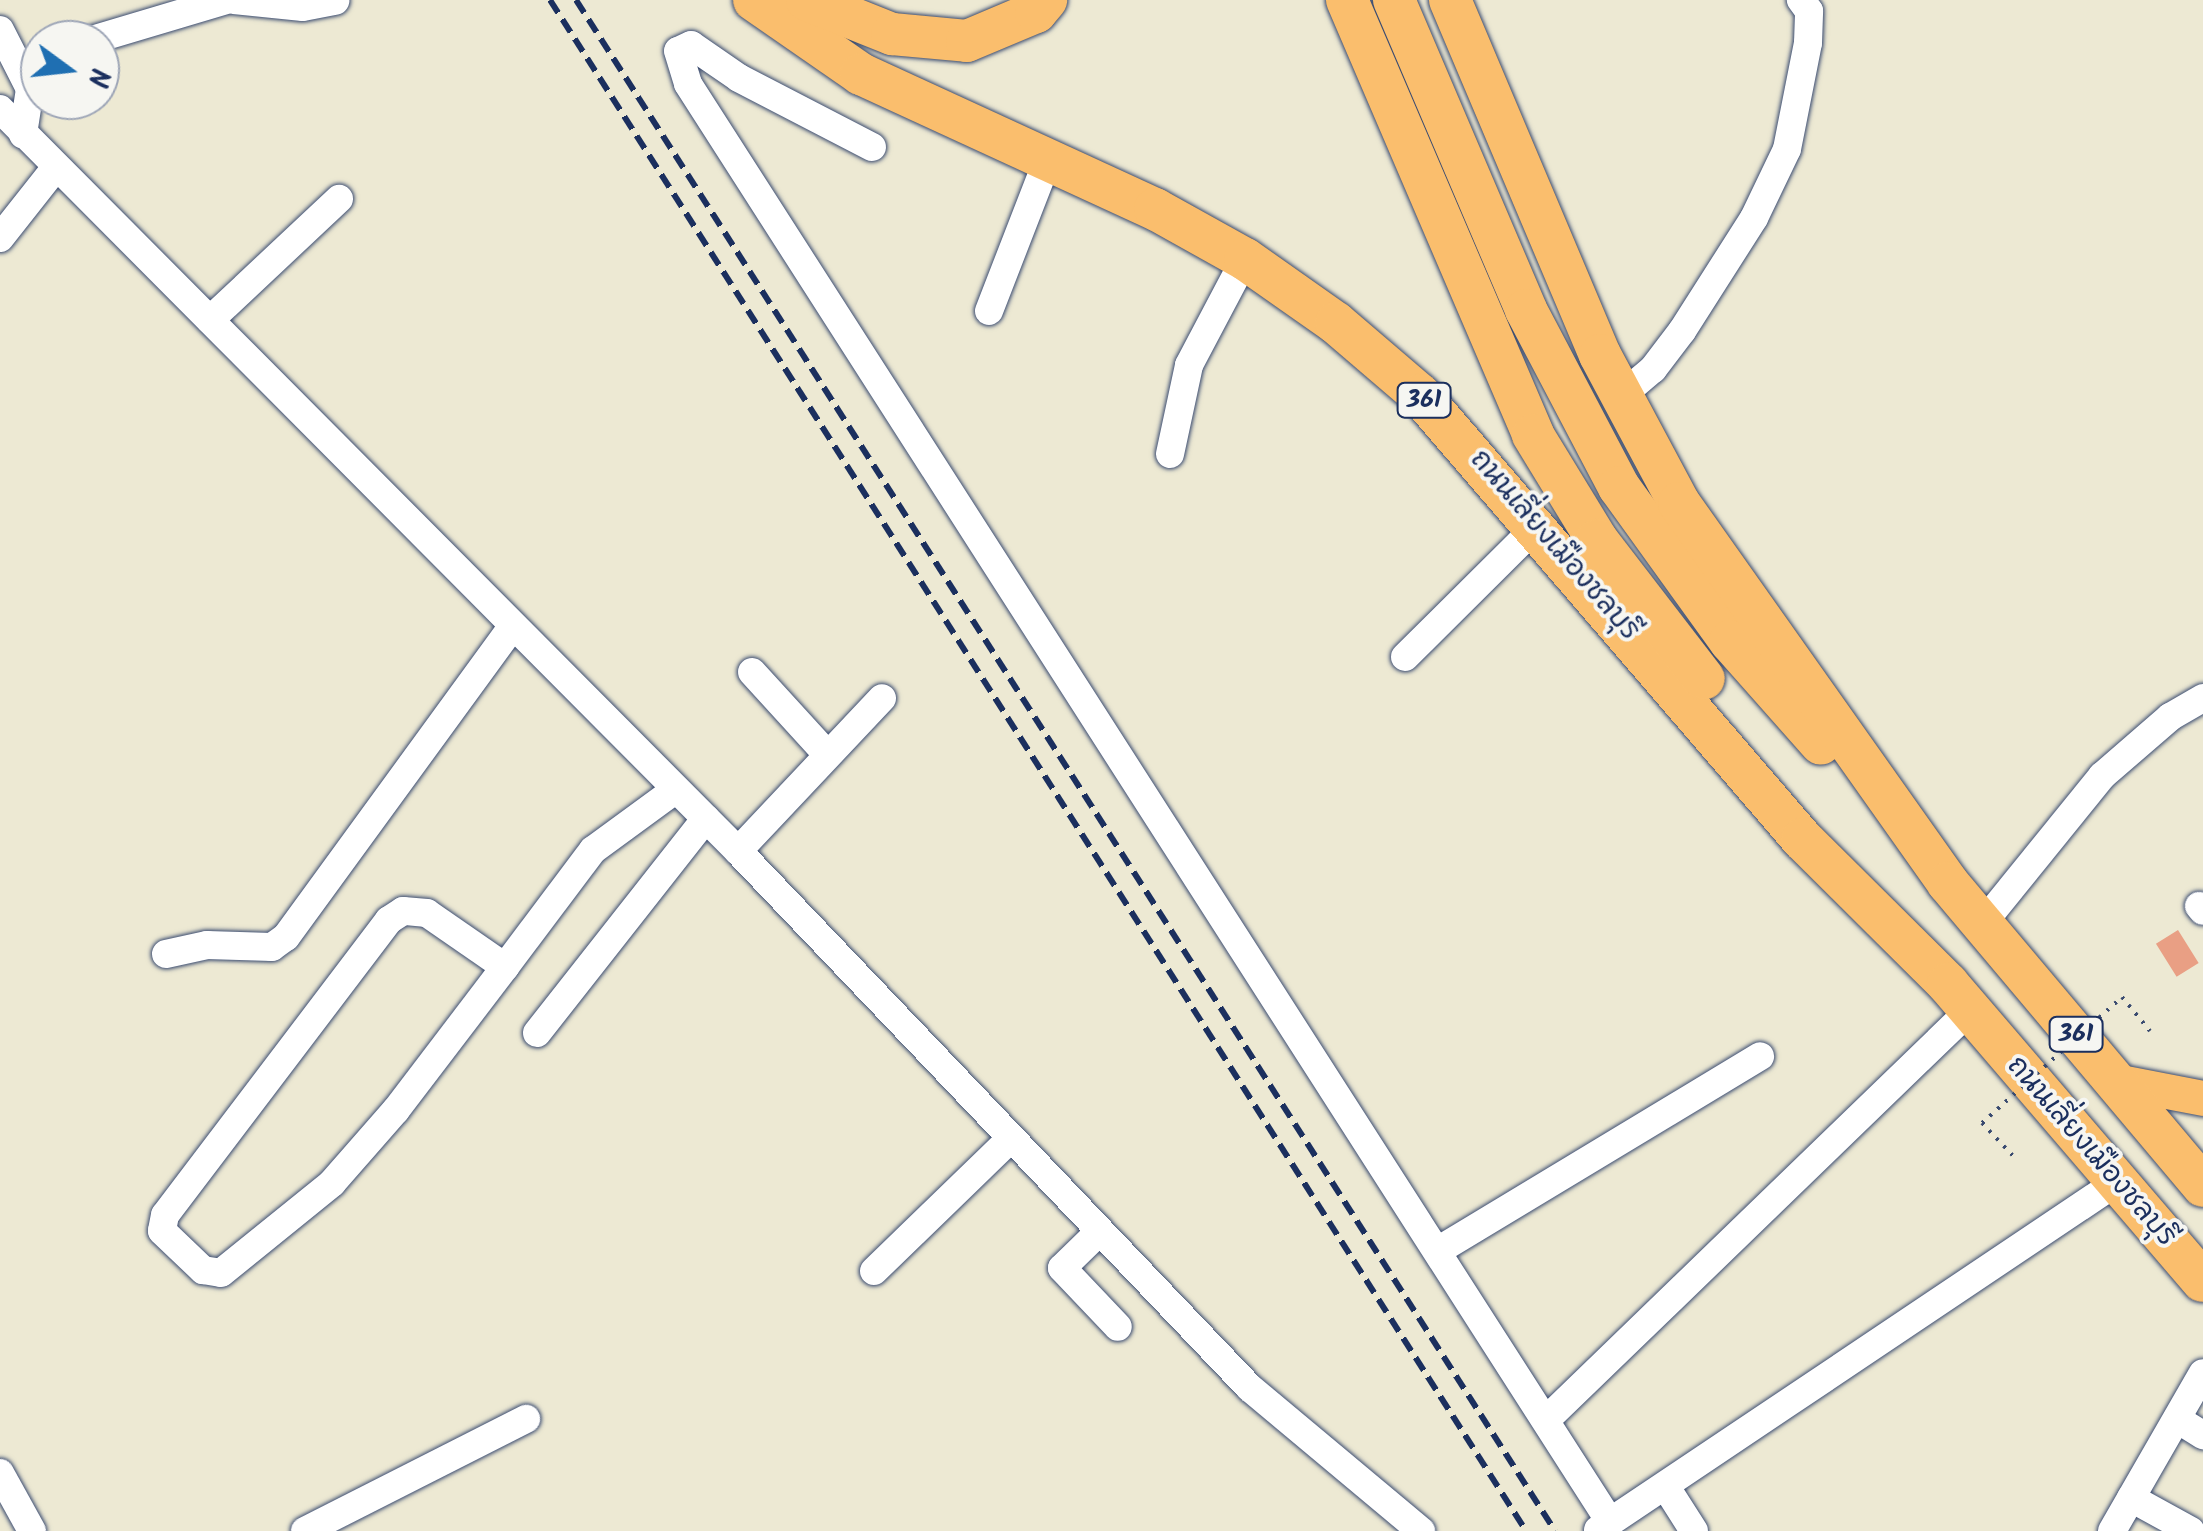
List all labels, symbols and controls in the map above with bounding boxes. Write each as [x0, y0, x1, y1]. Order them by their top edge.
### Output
north arrow [20, 20, 120, 120]
text: N [74, 63, 122, 92]
road number: 361 [1396, 380, 1452, 420]
street label: ถนนเลี่ยงเมืองชลบุรี [1462, 444, 1646, 648]
road number: 361 [2048, 1014, 2104, 1054]
street label: ถนนเลี่ยงเมืองชลบุรี [1999, 1050, 2183, 1254]

